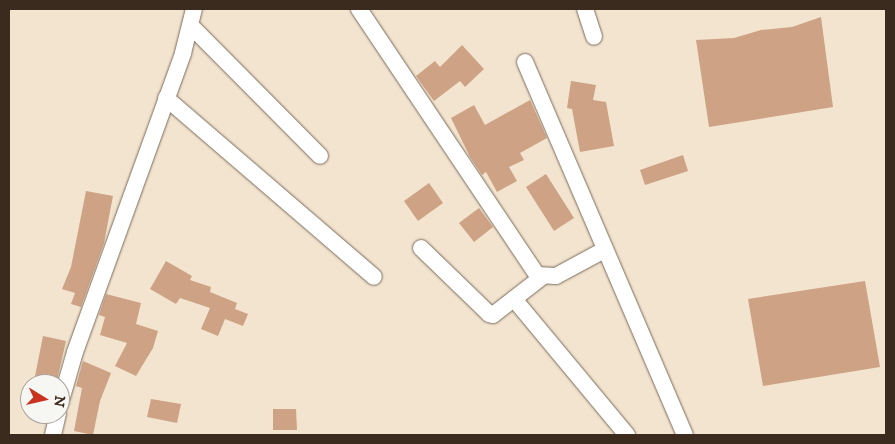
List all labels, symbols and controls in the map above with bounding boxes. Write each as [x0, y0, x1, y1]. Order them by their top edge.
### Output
north arrow [20, 374, 70, 424]
text: N [49, 394, 69, 408]

